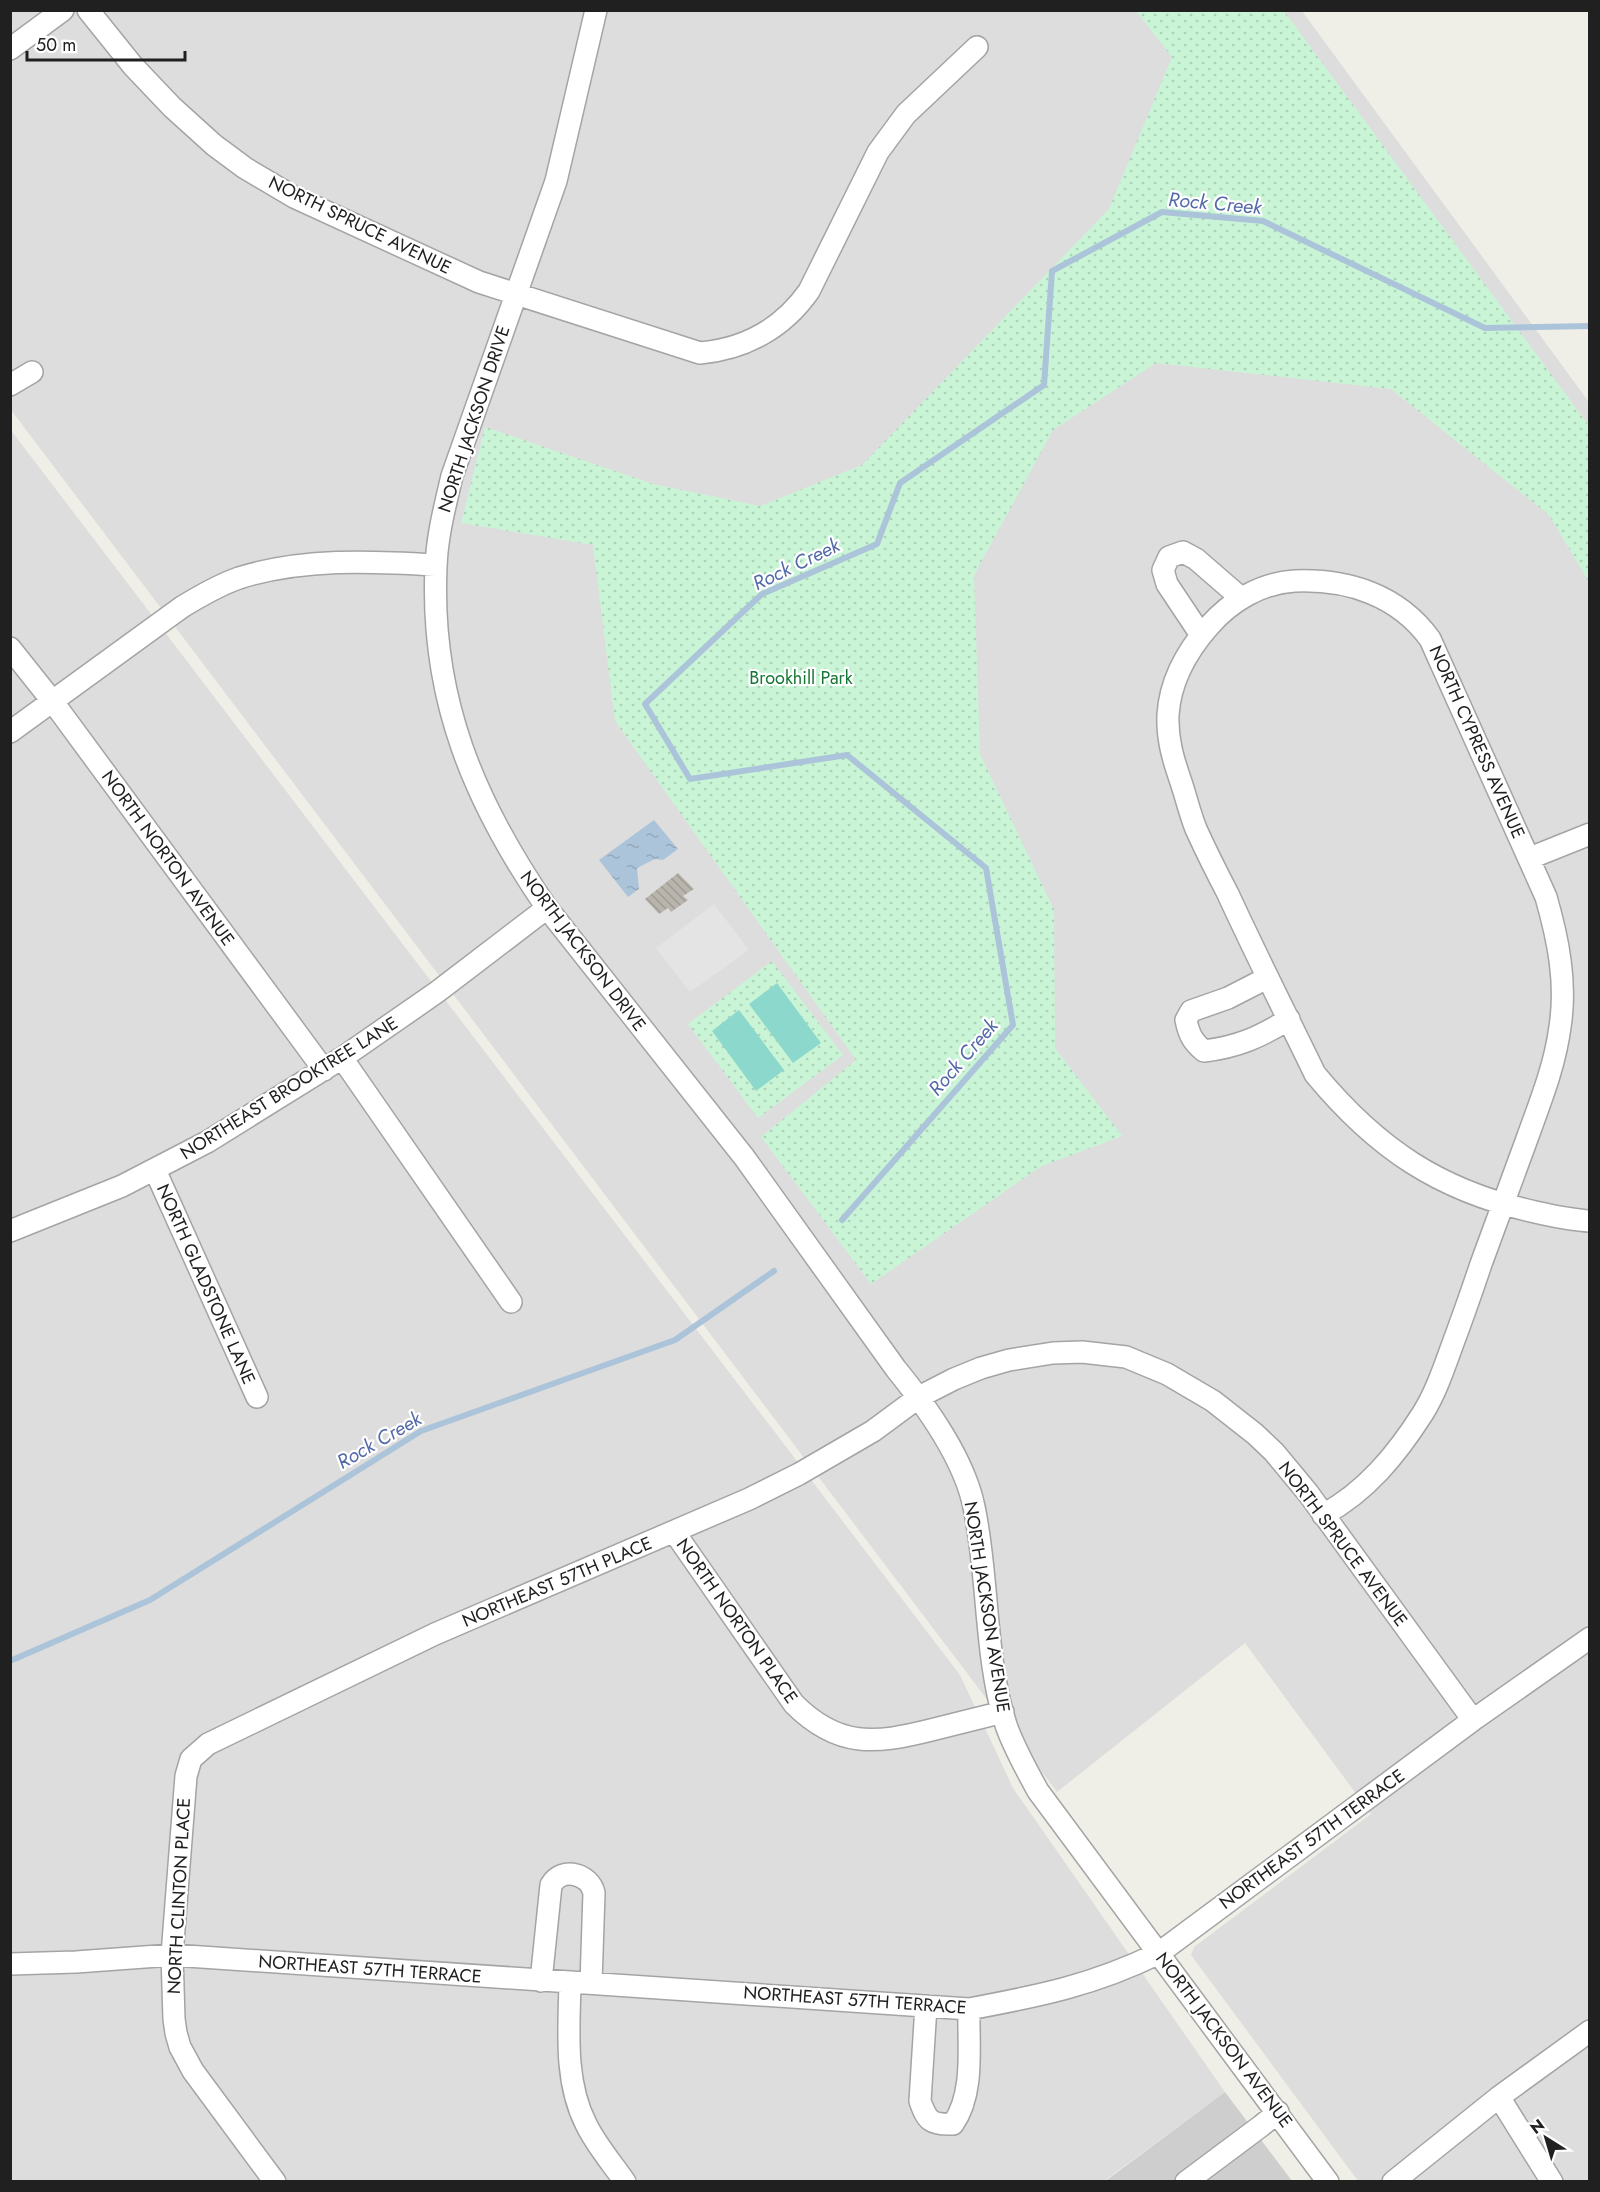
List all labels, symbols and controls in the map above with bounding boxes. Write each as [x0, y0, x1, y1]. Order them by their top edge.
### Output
scale bar [27, 24, 184, 62]
text: 50 m [36, 32, 76, 58]
street label: NORTH SPRUCE AVENUE [264, 169, 456, 281]
water label: Rock Creek [1167, 185, 1264, 222]
street label: NORTH JACKSON DRIVE [432, 322, 516, 516]
water label: Rock Creek [748, 530, 846, 598]
street label: NORTH CYPRESS AVENUE [1423, 641, 1531, 843]
park label: Brookhill Park [749, 665, 853, 691]
street label: NORTH NORTON AVENUE [95, 765, 241, 951]
street label: NORTH JACKSON DRIVE [514, 865, 652, 1037]
street label: NORTHEAST BROOKTREE LANE [175, 1010, 403, 1166]
water label: Rock Creek [922, 1011, 1006, 1102]
street label: NORTH GLADSTONE LANE [150, 1180, 262, 1388]
water label: Rock Creek [332, 1404, 428, 1476]
street label: NORTH SPRUCE AVENUE [1272, 1456, 1414, 1632]
street label: NORTH JACKSON AVENUE [957, 1500, 1017, 1714]
street label: NORTHEAST 57TH PLACE [458, 1530, 656, 1634]
street label: NORTH NORTON PLACE [670, 1533, 804, 1709]
street label: NORTHEAST 57TH TERRACE [1214, 1763, 1410, 1915]
street label: NORTH CLINTON PLACE [161, 1797, 197, 1995]
street label: NORTH JACKSON AVENUE [1149, 1947, 1299, 2133]
street label: NORTHEAST 57TH TERRACE [257, 1948, 483, 1990]
street label: NORTHEAST 57TH TERRACE [742, 1979, 968, 2021]
north arrow [1516, 2108, 1576, 2168]
text: N [1525, 2113, 1549, 2139]

